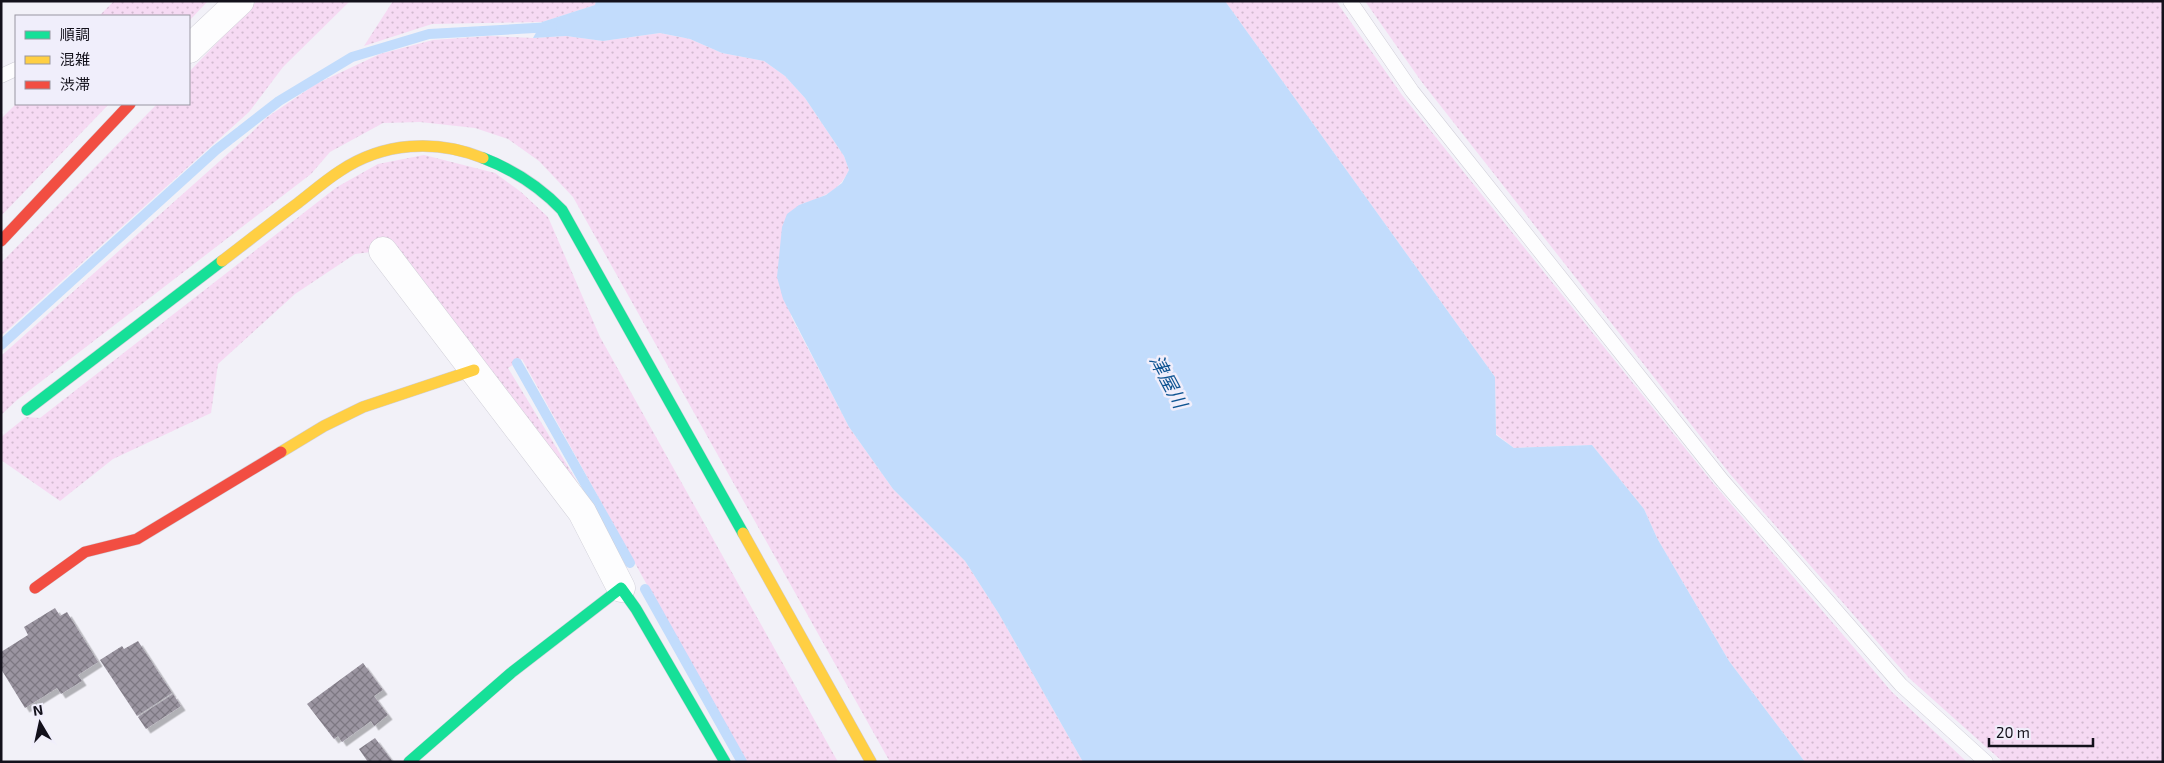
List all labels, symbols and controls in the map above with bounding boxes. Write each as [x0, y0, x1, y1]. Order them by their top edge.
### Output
legend [15, 15, 190, 105]
text: 順調 [60, 25, 90, 43]
text: 混雑 [60, 50, 90, 68]
text: 渋滞 [60, 75, 90, 93]
water label: 津屋川 [1145, 350, 1193, 413]
north arrow [15, 698, 65, 748]
text: N [32, 700, 44, 719]
scale bar [1989, 716, 2093, 748]
text: 20 m [1996, 723, 2030, 741]

